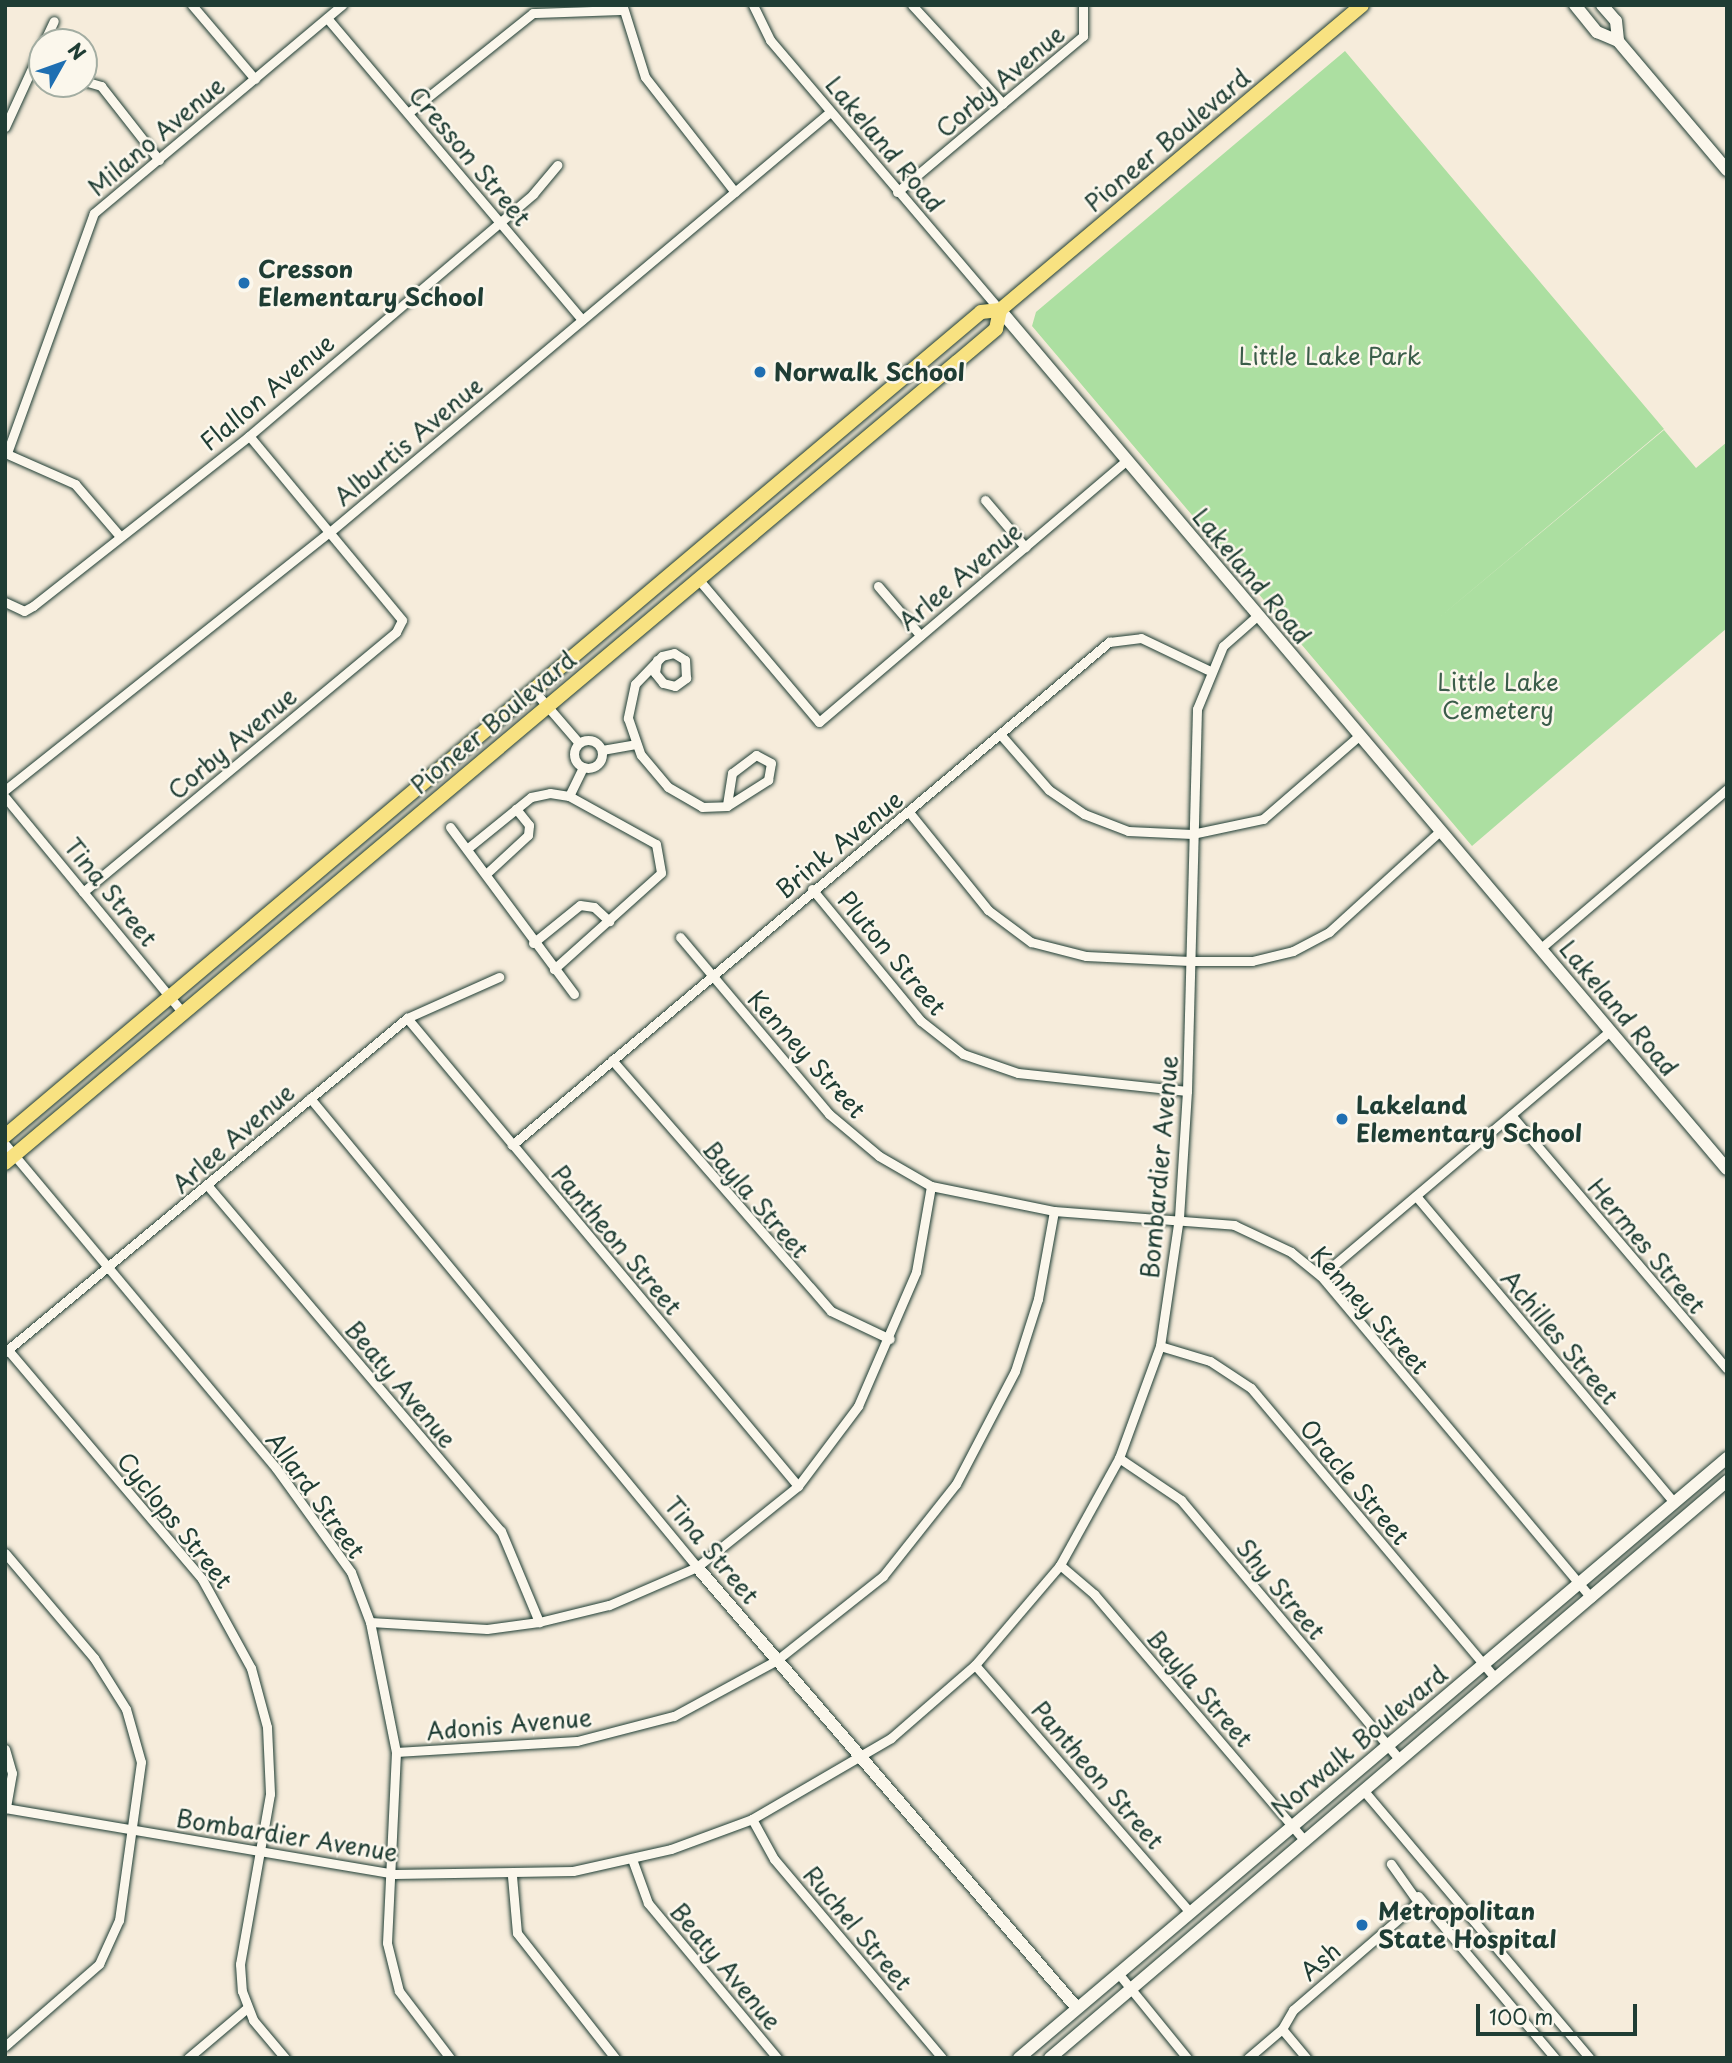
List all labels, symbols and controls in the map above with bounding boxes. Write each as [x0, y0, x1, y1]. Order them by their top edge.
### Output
street label: Corby Avenue [930, 19, 1070, 143]
north arrow [28, 28, 98, 98]
text: N [62, 36, 93, 66]
street label: Pioneer Boulevard [1078, 62, 1256, 218]
street label: Lakeland Road [819, 70, 951, 218]
street label: Milano Avenue [83, 71, 229, 201]
street label: Cresson Street [404, 81, 536, 231]
place label: Cresson Elementary School [258, 255, 484, 311]
marker: Cresson Elementary School [236, 275, 252, 291]
street label: Flallon Avenue [194, 328, 340, 456]
park label: Little Lake Park [1238, 342, 1422, 370]
place label: Norwalk School [774, 358, 966, 386]
marker: Norwalk School [752, 364, 768, 380]
street label: Alburtis Avenue [329, 371, 487, 511]
street label: Lakeland Road [1186, 502, 1318, 650]
street label: Arlee Avenue [893, 516, 1027, 636]
street label: Pioneer Boulevard [404, 644, 582, 800]
park label: Little Lake Cemetery [1437, 668, 1559, 724]
street label: Corby Avenue [162, 681, 302, 805]
street label: Brink Avenue [771, 785, 907, 903]
street label: Tina Street [59, 832, 163, 952]
street label: Pluton Street [832, 885, 952, 1021]
street label: Lakeland Road [1553, 934, 1685, 1082]
street label: Kenney Street [741, 983, 873, 1125]
street label: Bombardier Avenue [1135, 1054, 1183, 1280]
street label: Arlee Avenue [166, 1077, 300, 1199]
place label: Lakeland Elementary School [1356, 1091, 1582, 1147]
marker: Lakeland Elementary School [1334, 1111, 1350, 1127]
street label: Bayla Street [697, 1134, 815, 1264]
street label: Pantheon Street [546, 1159, 688, 1321]
street label: Hermes Street [1582, 1172, 1712, 1320]
street label: Kenney Street [1304, 1239, 1436, 1381]
street label: Achilles Street [1495, 1263, 1625, 1411]
street label: Beaty Avenue [339, 1315, 463, 1453]
street label: Oracle Street [1294, 1413, 1416, 1551]
street label: Allard Street [260, 1426, 372, 1564]
street label: Cyclops Street [111, 1446, 239, 1594]
street label: Tina Street [659, 1491, 765, 1609]
street label: Shy Street [1230, 1533, 1332, 1645]
street label: Bayla Street [1141, 1623, 1259, 1753]
street label: Norwalk Boulevard [1265, 1659, 1453, 1823]
street label: Pantheon Street [1026, 1695, 1170, 1855]
street label: Adonis Avenue [425, 1702, 593, 1746]
street label: Bombardier Avenue [174, 1803, 400, 1867]
street label: Ruchel Street [797, 1860, 919, 1996]
street label: Beaty Avenue [664, 1897, 788, 2035]
place label: Metropolitan State Hospital [1378, 1897, 1556, 1953]
marker: Metropolitan State Hospital [1352, 1915, 1372, 1935]
street label: Ash [1294, 1936, 1346, 1986]
scale bar [1480, 1990, 1641, 2034]
text: 100 m [1489, 2000, 1553, 2032]

